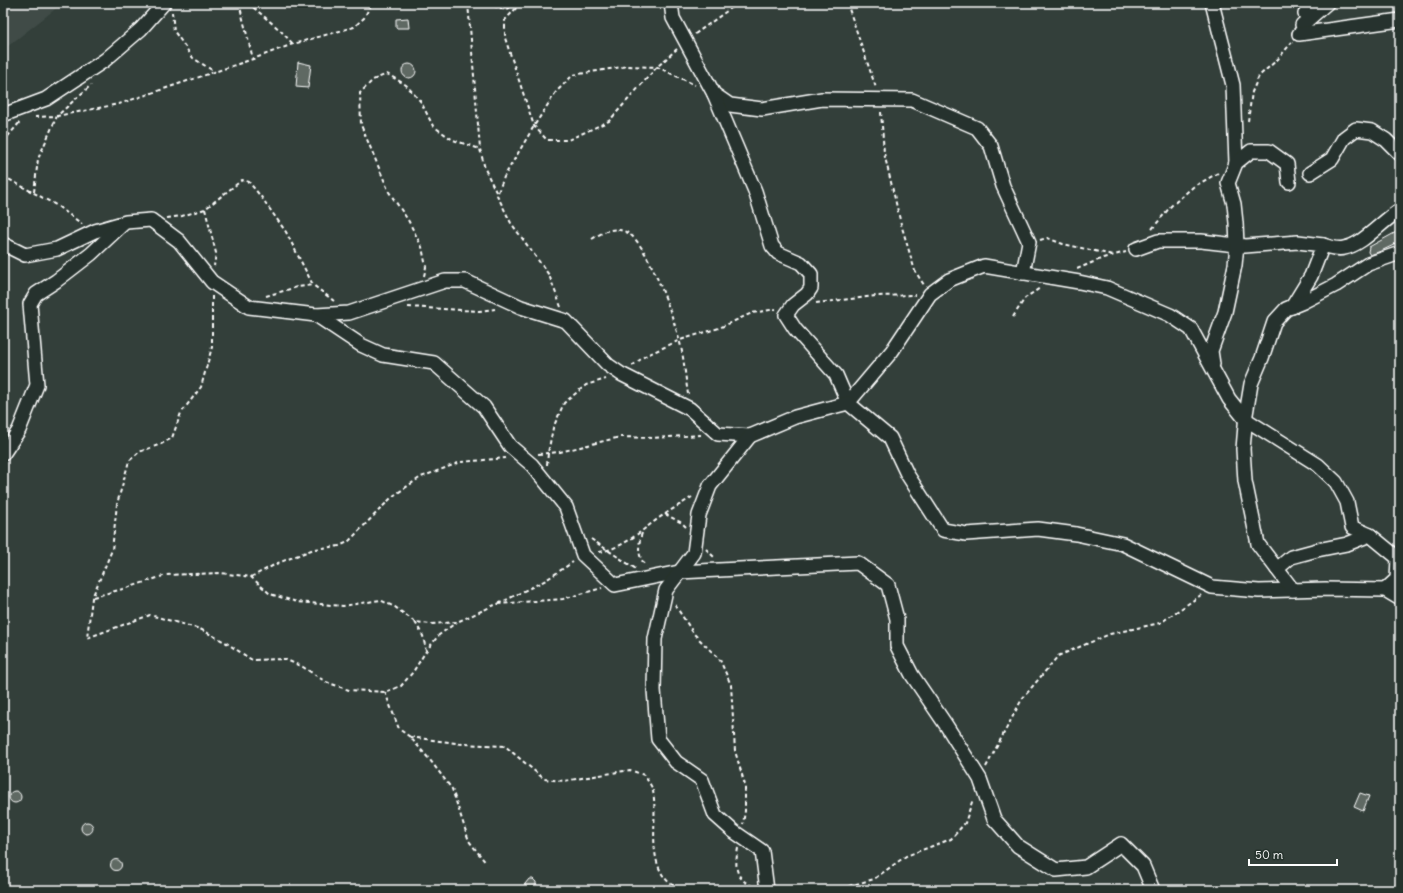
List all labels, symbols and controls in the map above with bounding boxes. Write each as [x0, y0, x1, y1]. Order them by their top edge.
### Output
scale bar [1249, 841, 1337, 867]
text: 50 m [1255, 847, 1284, 862]

